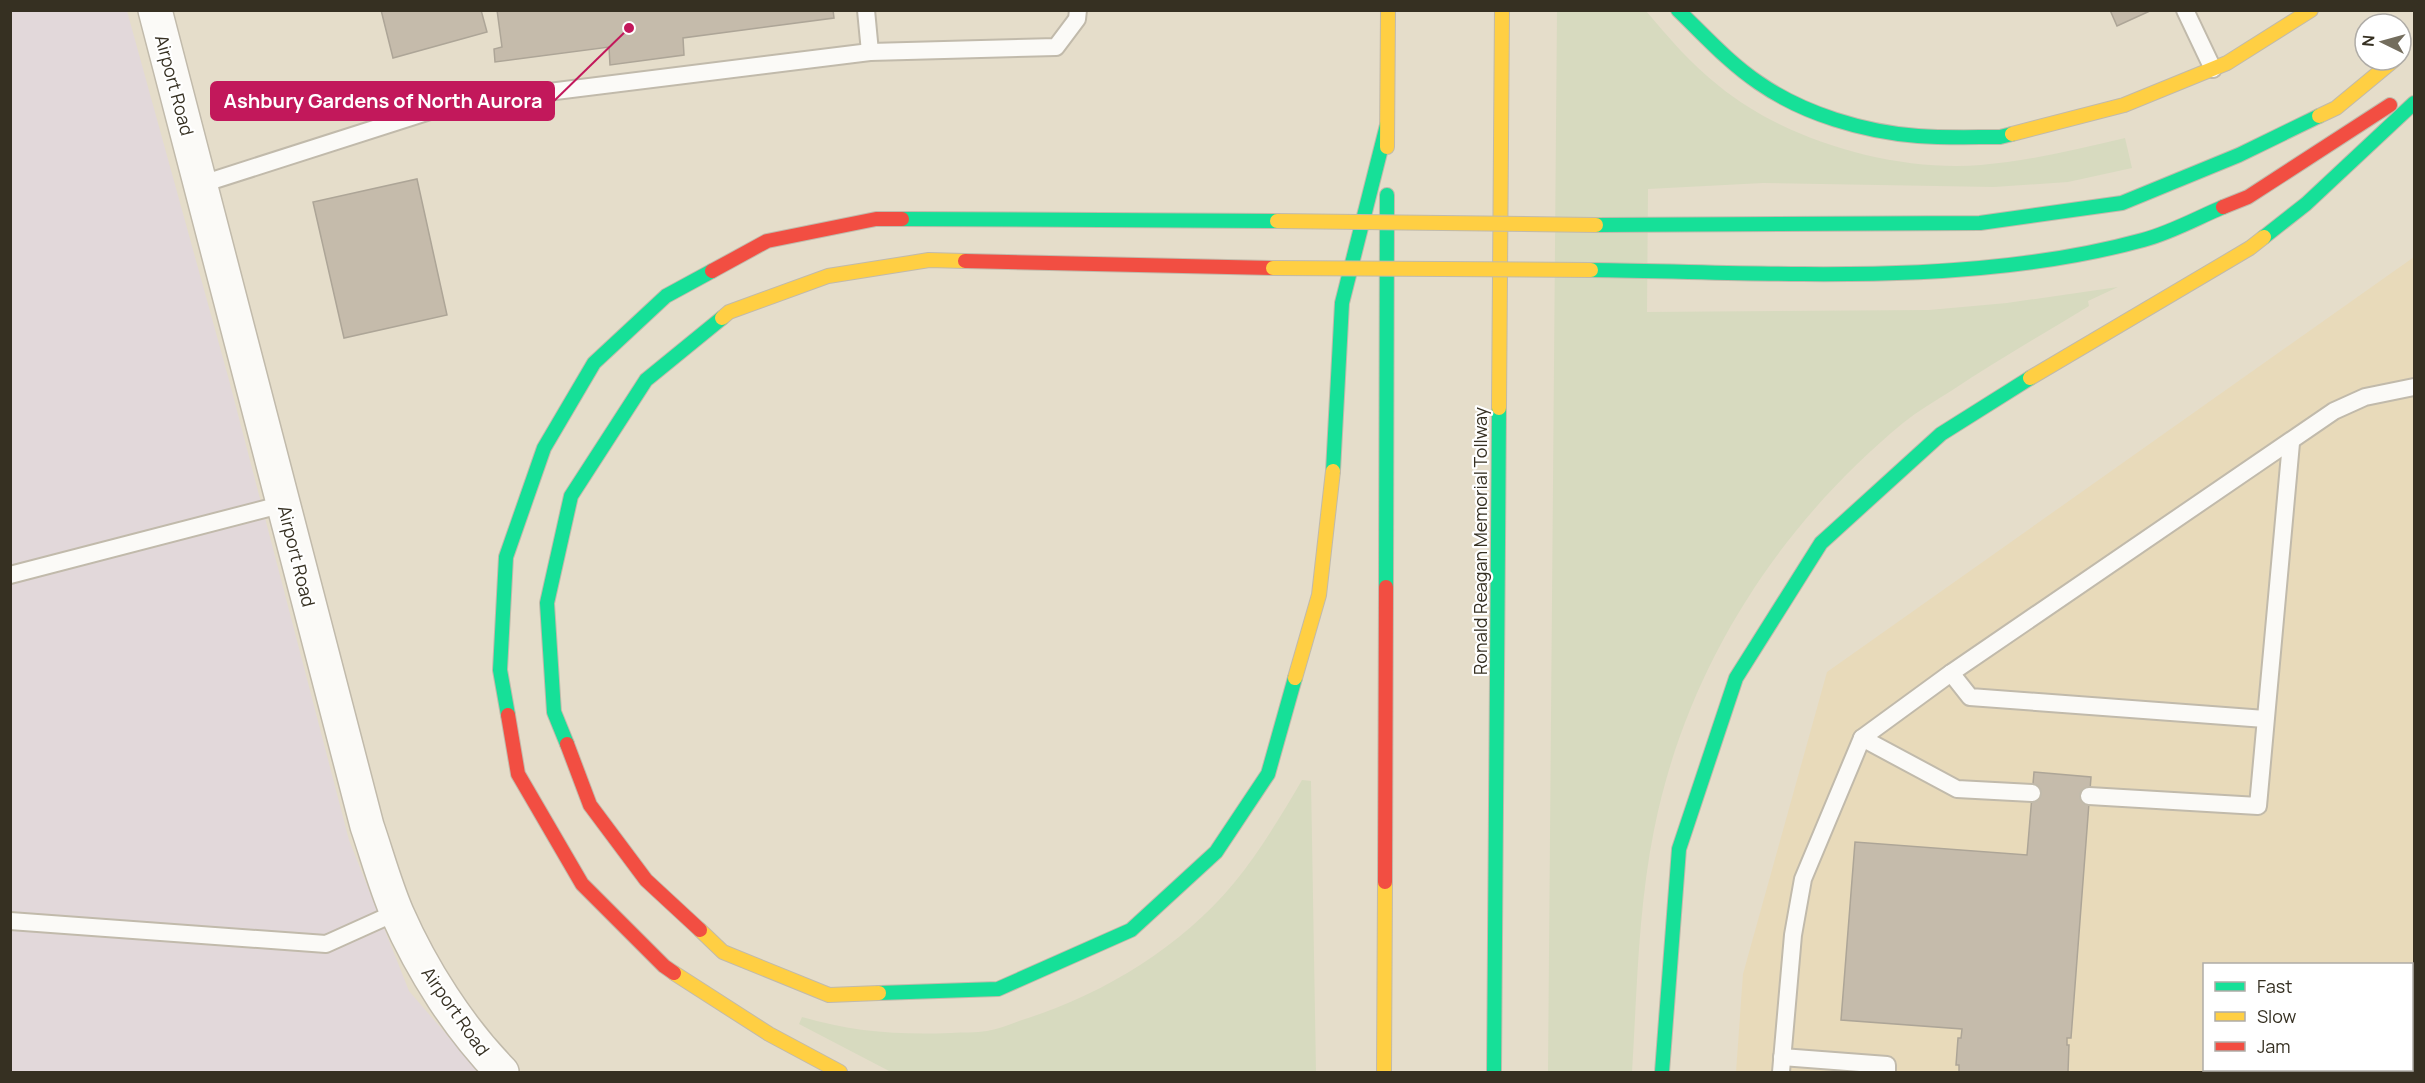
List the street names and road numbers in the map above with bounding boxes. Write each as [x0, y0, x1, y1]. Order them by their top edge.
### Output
street label: Airport Road [150, 32, 200, 138]
street label: Ronald Reagan Memorial Tollway [1468, 406, 1492, 675]
street label: Airport Road [273, 503, 321, 609]
street label: Airport Road [417, 962, 495, 1060]

